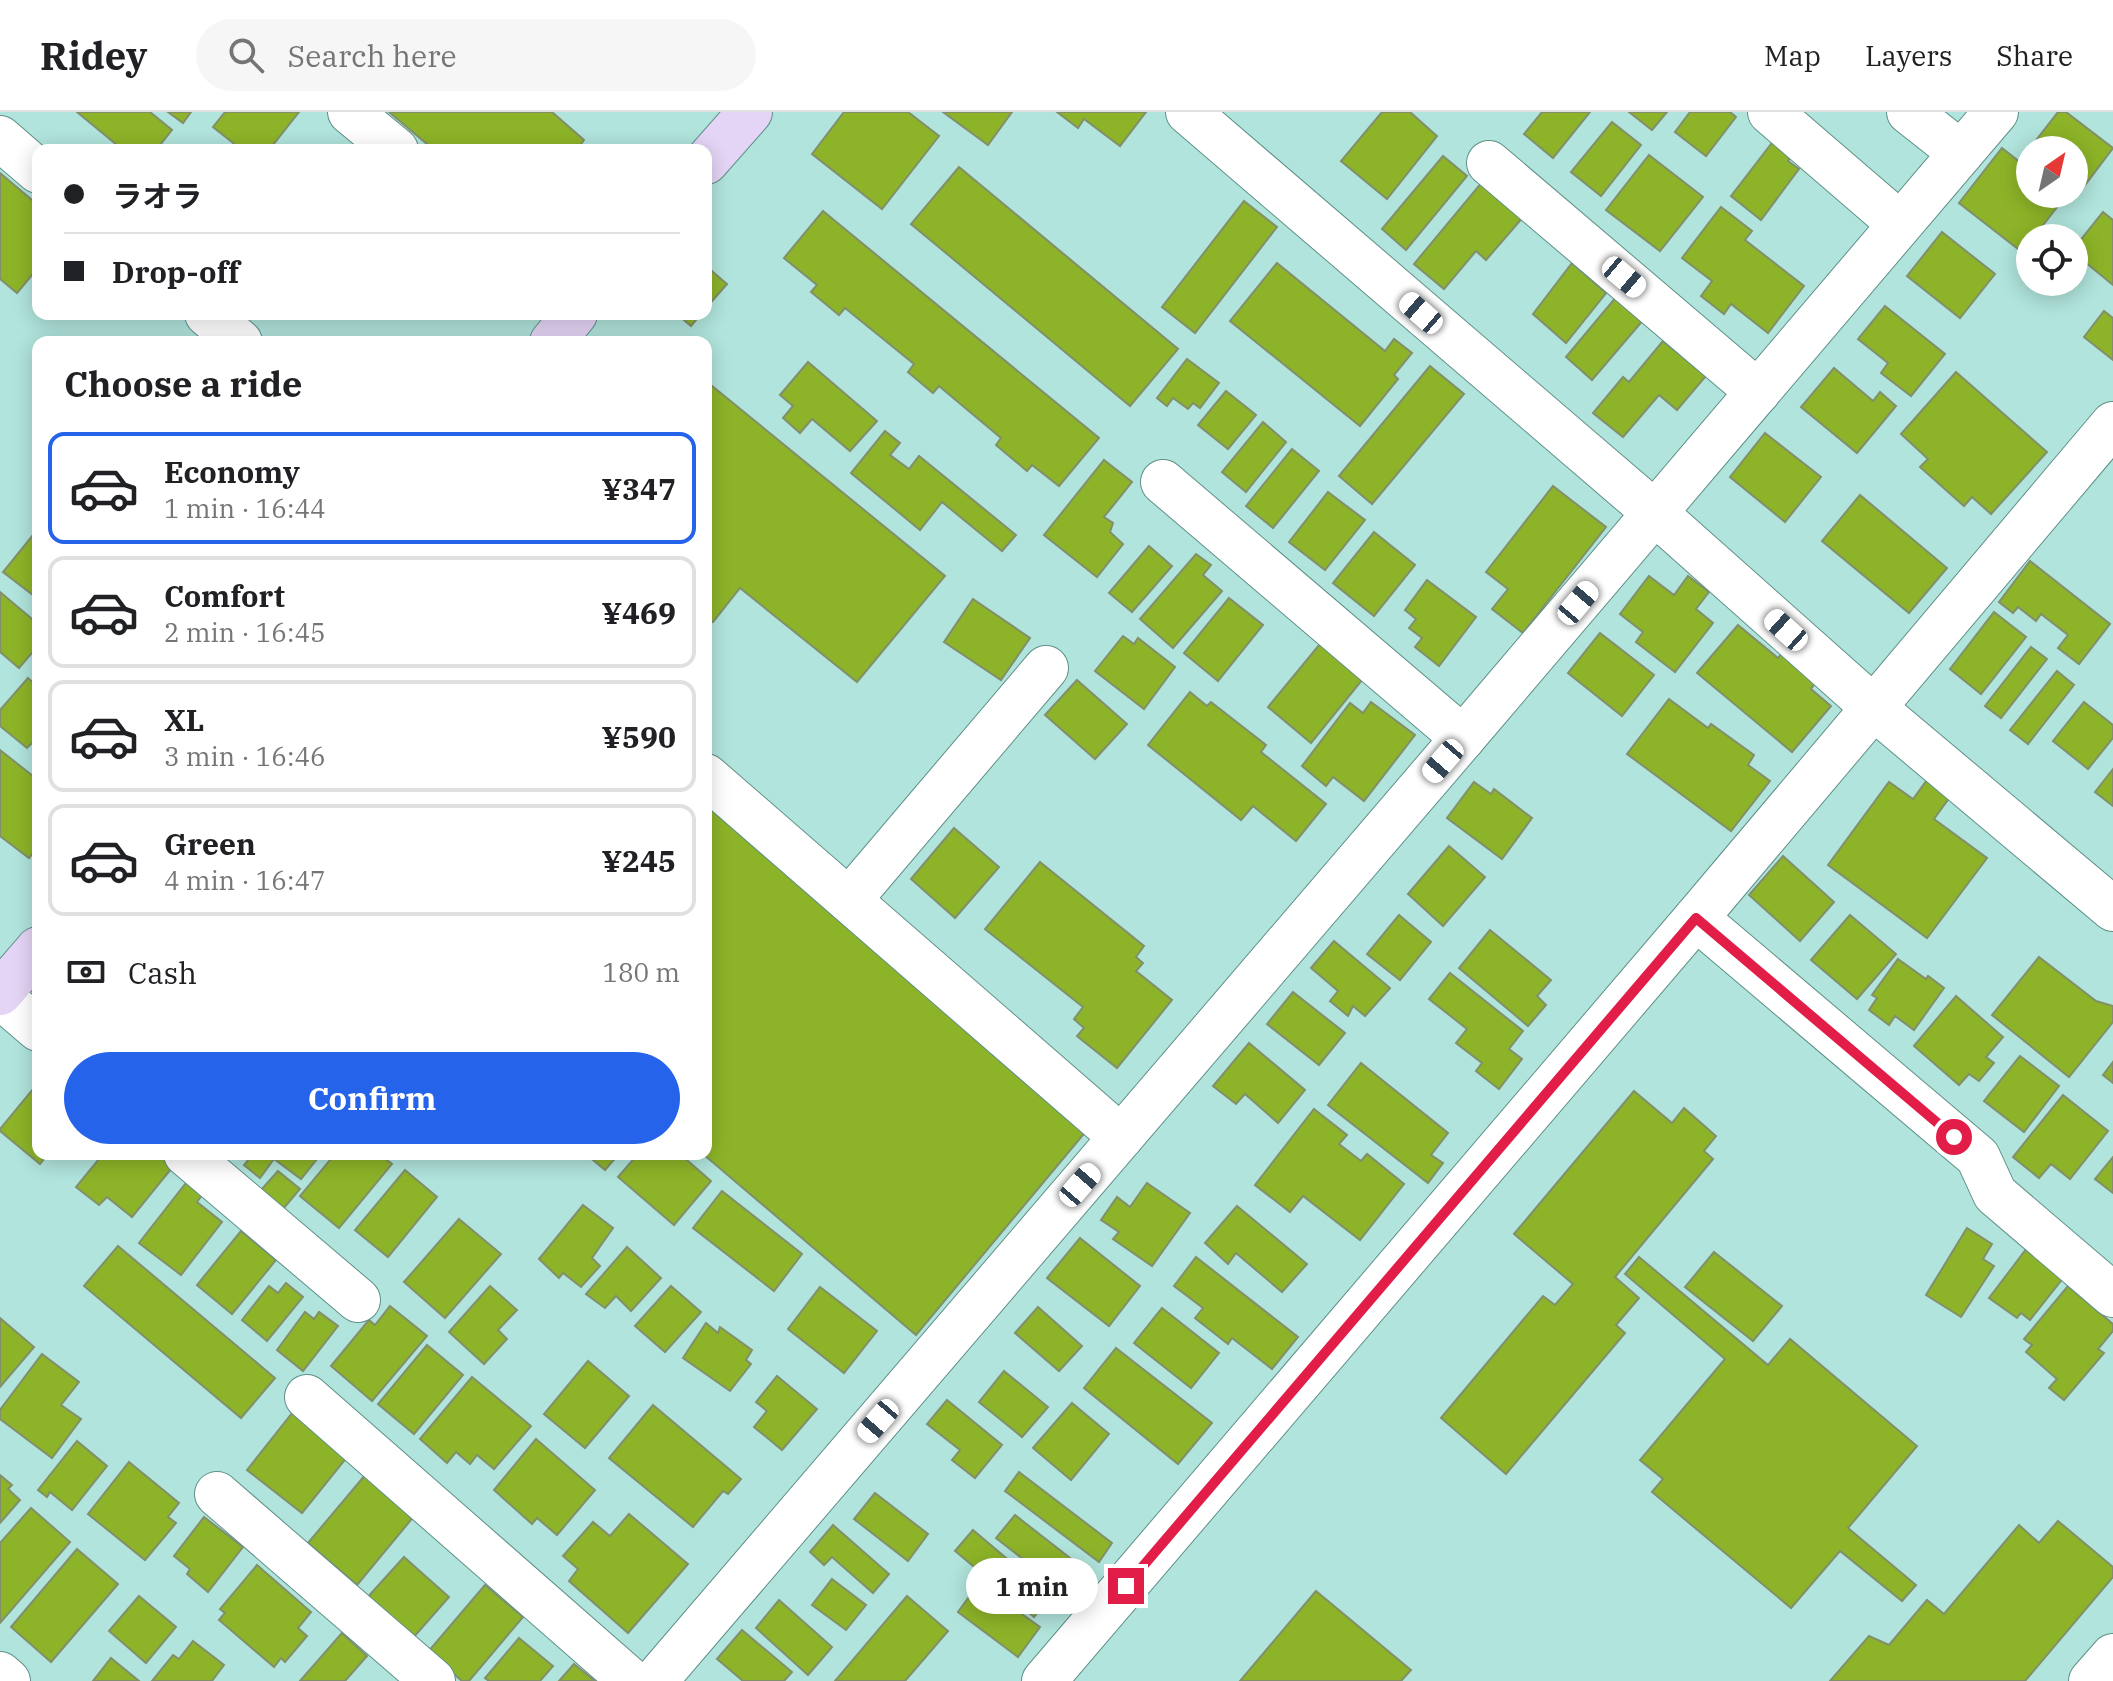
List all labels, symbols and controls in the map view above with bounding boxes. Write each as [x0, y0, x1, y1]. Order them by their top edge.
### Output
search box [196, 19, 756, 91]
text: Ridey [40, 31, 148, 80]
icon: search [224, 33, 268, 77]
text: Search here [288, 36, 457, 75]
text: Map [1764, 37, 1821, 74]
text: Layers [1865, 37, 1952, 74]
text: Share [1996, 37, 2073, 74]
north arrow [2016, 136, 2088, 208]
map controls [2016, 136, 2088, 296]
text: ラオラ [112, 176, 202, 215]
button: locate [2016, 224, 2088, 296]
text: Drop-off [112, 252, 240, 291]
car [1598, 252, 1650, 302]
car [1395, 288, 1447, 338]
text: Choose a ride [64, 360, 303, 407]
icon: car [68, 452, 140, 524]
text: Economy [164, 452, 300, 491]
text: ¥347 [602, 469, 676, 508]
text: 1 min · 16:44 [164, 491, 326, 525]
icon: car [68, 576, 140, 648]
text: Comfort [164, 576, 285, 615]
car [1553, 577, 1603, 629]
text: ¥469 [602, 593, 676, 632]
car [1760, 605, 1812, 655]
text: 2 min · 16:45 [164, 615, 326, 649]
icon: car [68, 700, 140, 772]
text: XL [164, 700, 204, 739]
text: ¥590 [602, 717, 676, 756]
car [1418, 735, 1468, 787]
text: 3 min · 16:46 [164, 739, 326, 773]
icon: car [68, 824, 140, 896]
text: Green [164, 824, 256, 863]
text: ¥245 [602, 841, 676, 880]
text: 4 min · 16:47 [164, 863, 326, 897]
icon: cash [64, 950, 108, 994]
text: Cash [128, 953, 197, 992]
text: 180 m [602, 955, 680, 989]
button: Confirm [64, 1052, 680, 1144]
route start [1936, 1119, 1972, 1155]
car [1055, 1159, 1105, 1211]
car [853, 1395, 903, 1447]
callout: 1 min [966, 1558, 1098, 1614]
route end [1108, 1568, 1144, 1604]
text: 1 min [996, 1569, 1068, 1603]

